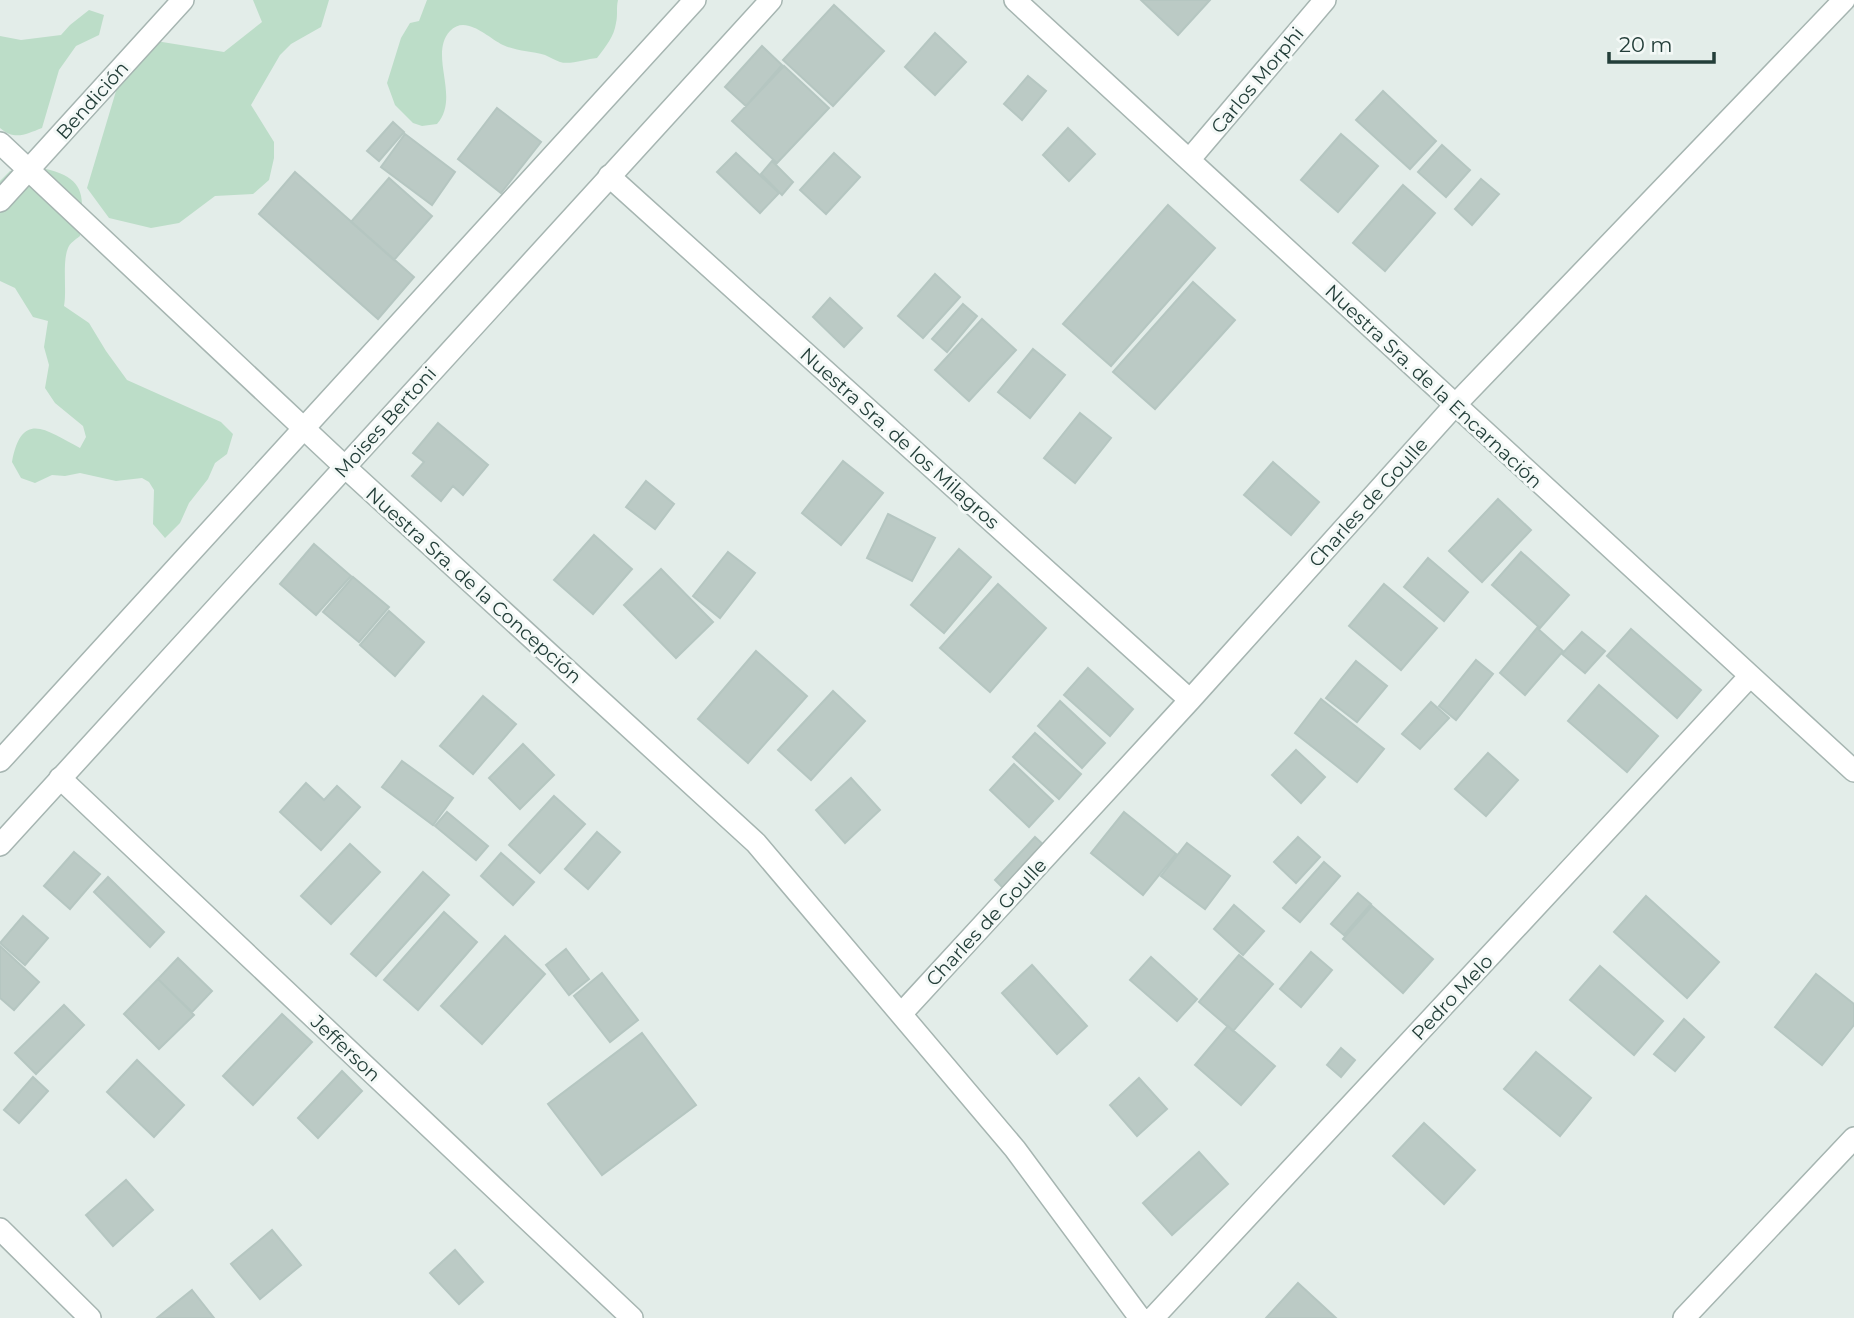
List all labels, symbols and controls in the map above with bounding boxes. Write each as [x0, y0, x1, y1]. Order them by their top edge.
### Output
scale bar [1609, 21, 1714, 65]
street label: Carlos Morphi [1206, 23, 1309, 138]
text: 20 m [1619, 32, 1673, 57]
street label: Bendición [51, 57, 133, 144]
street label: Nuestra Sra. de la Encarnación [1320, 280, 1547, 493]
street label: Nuestra Sra. de los Milagros [795, 343, 1004, 534]
street label: Moises Bertoni [330, 362, 441, 482]
street label: Charles de Goulle [1304, 433, 1433, 572]
street label: Nuestra Sra. de la Concepción [361, 482, 586, 688]
street label: Charles de Goulle [921, 854, 1051, 991]
street label: Pedro Melo [1407, 950, 1498, 1045]
street label: Jefferson [305, 1010, 385, 1086]

